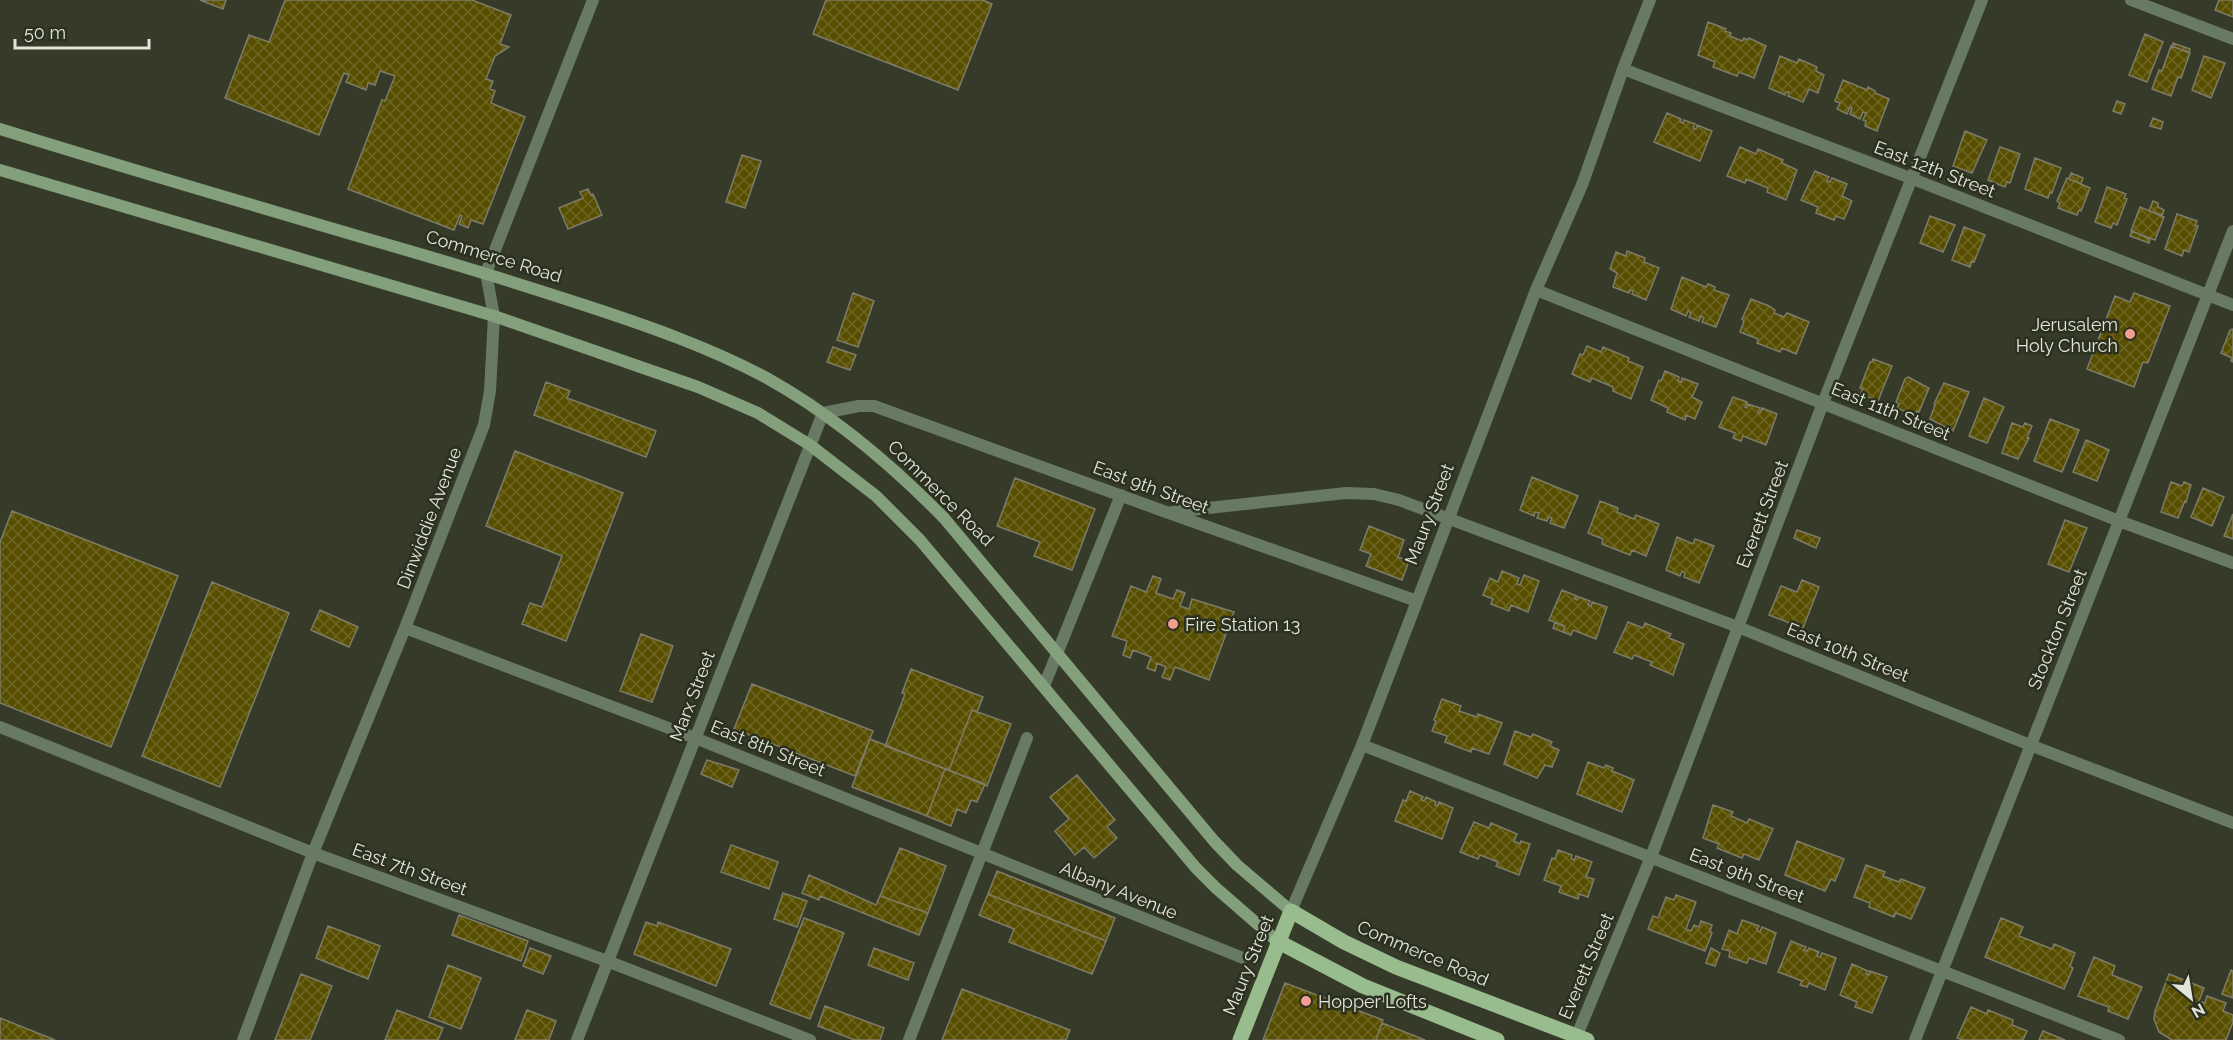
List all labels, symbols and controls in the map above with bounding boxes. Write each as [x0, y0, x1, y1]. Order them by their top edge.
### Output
scale bar [15, 12, 148, 50]
text: 50 m [24, 22, 66, 43]
street label: East 12th Street [1871, 136, 1999, 202]
street label: Commerce Road [424, 225, 564, 287]
place label: Jerusalem Holy Church [2016, 314, 2118, 356]
marker: Jerusalem Holy Church [2123, 327, 2137, 341]
street label: East 11th Street [1828, 378, 1954, 444]
street label: Commerce Road [884, 436, 998, 550]
street label: Dinwiddie Avenue [392, 444, 466, 592]
street label: East 9th Street [1090, 456, 1212, 518]
street label: Everett Street [1732, 457, 1792, 571]
street label: Maury Street [1400, 461, 1458, 567]
street label: Stockton Street [2023, 566, 2091, 692]
place label: Fire Station 13 [1185, 614, 1300, 635]
marker: Fire Station 13 [1166, 617, 1180, 631]
street label: East 10th Street [1784, 618, 1912, 686]
street label: Marx Street [665, 648, 719, 744]
street label: East 8th Street [708, 715, 828, 781]
street label: East 7th Street [350, 838, 470, 900]
street label: East 9th Street [1686, 843, 1808, 907]
street label: Albany Avenue [1057, 857, 1181, 923]
street label: Everett Street [1554, 910, 1618, 1022]
street label: Maury Street [1218, 912, 1278, 1018]
street label: Commerce Road [1354, 916, 1492, 990]
north arrow [2161, 968, 2221, 1028]
place label: Hopper Lofts [1318, 991, 1427, 1012]
marker: Hopper Lofts [1299, 994, 1313, 1008]
text: N [2188, 999, 2208, 1022]

